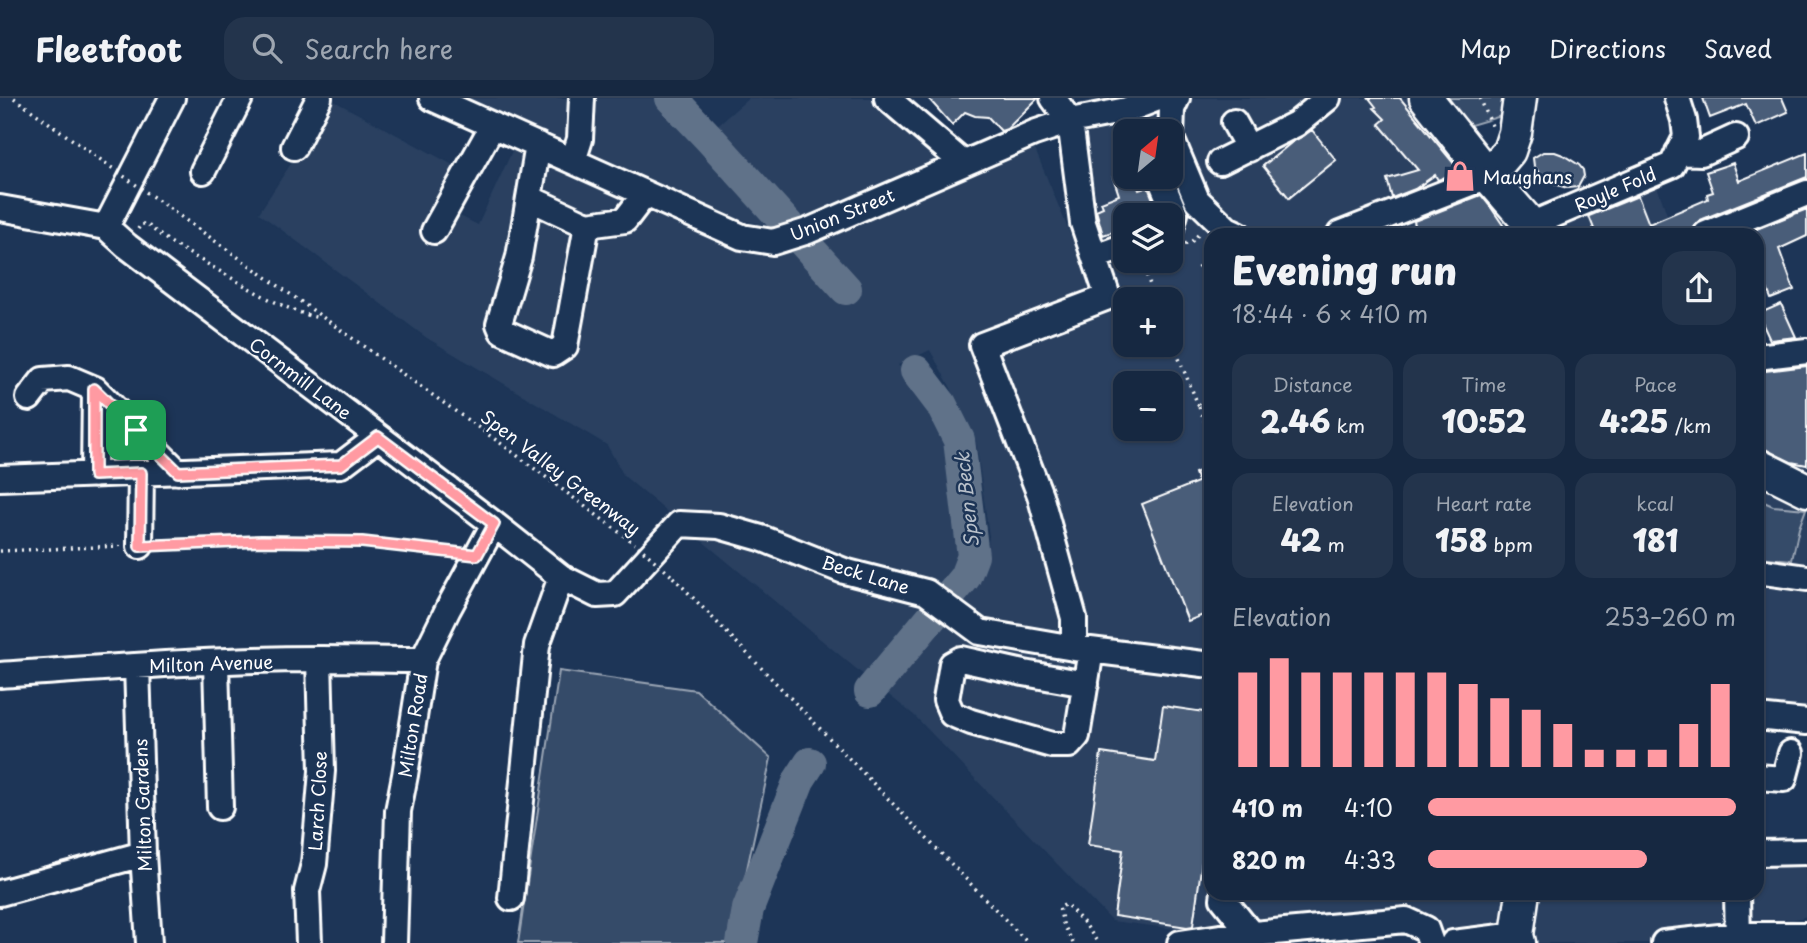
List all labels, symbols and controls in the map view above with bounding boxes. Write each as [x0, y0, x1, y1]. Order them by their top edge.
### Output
search box [224, 17, 714, 80]
text: Fleetfoot [35, 23, 182, 73]
icon: search [248, 29, 286, 67]
text: Search here [304, 29, 453, 68]
text: Map [1460, 30, 1511, 66]
text: Directions [1549, 30, 1666, 66]
text: Saved [1704, 30, 1772, 66]
north arrow [1113, 119, 1183, 189]
map controls [1113, 119, 1183, 441]
shop icon: Maughans [1443, 159, 1477, 193]
street label: Royle Fold [1570, 160, 1660, 218]
place label: Maughans [1483, 163, 1572, 190]
street label: Union Street [786, 181, 898, 247]
button: layers [1113, 203, 1183, 273]
text: Evening run [1232, 241, 1457, 298]
button: share [1662, 251, 1736, 325]
button: + [1113, 287, 1183, 357]
text: 18:44 · 6 × 410 m [1232, 296, 1428, 331]
street label: Cornmill Lane [244, 330, 358, 426]
text: Distance [1273, 370, 1353, 398]
text: Time [1462, 370, 1506, 398]
text: Pace [1634, 370, 1677, 398]
button: − [1113, 371, 1183, 441]
text: 2.46 [1260, 398, 1330, 443]
text: 10:52 [1442, 398, 1526, 443]
text: 4:25 [1599, 398, 1669, 443]
pin [106, 400, 166, 460]
street label: Spen Valley Greenway [476, 403, 646, 541]
icon: arrive [117, 411, 155, 449]
text: km [1330, 411, 1365, 439]
text: /km [1669, 411, 1711, 439]
water label: Spen Beck [947, 450, 985, 549]
text: Elevation [1272, 489, 1354, 517]
text: Heart rate [1436, 489, 1532, 517]
text: kcal [1636, 489, 1674, 517]
text: 42 [1280, 517, 1321, 562]
text: 158 [1435, 517, 1487, 562]
text: 181 [1632, 517, 1678, 562]
text: m [1321, 530, 1345, 558]
text: bpm [1487, 530, 1533, 558]
street label: Beck Lane [819, 548, 913, 600]
text: Elevation [1232, 599, 1331, 634]
text: 253–260 m [1605, 599, 1736, 634]
street label: Milton Avenue [149, 647, 274, 679]
street label: Milton Road [390, 671, 434, 779]
street label: Milton Gardens [126, 738, 158, 872]
street label: Larch Close [301, 750, 333, 852]
text: 410 m [1232, 790, 1303, 825]
text: 4:10 [1344, 790, 1393, 825]
text: 820 m [1232, 842, 1306, 877]
text: 4:33 [1344, 842, 1396, 877]

